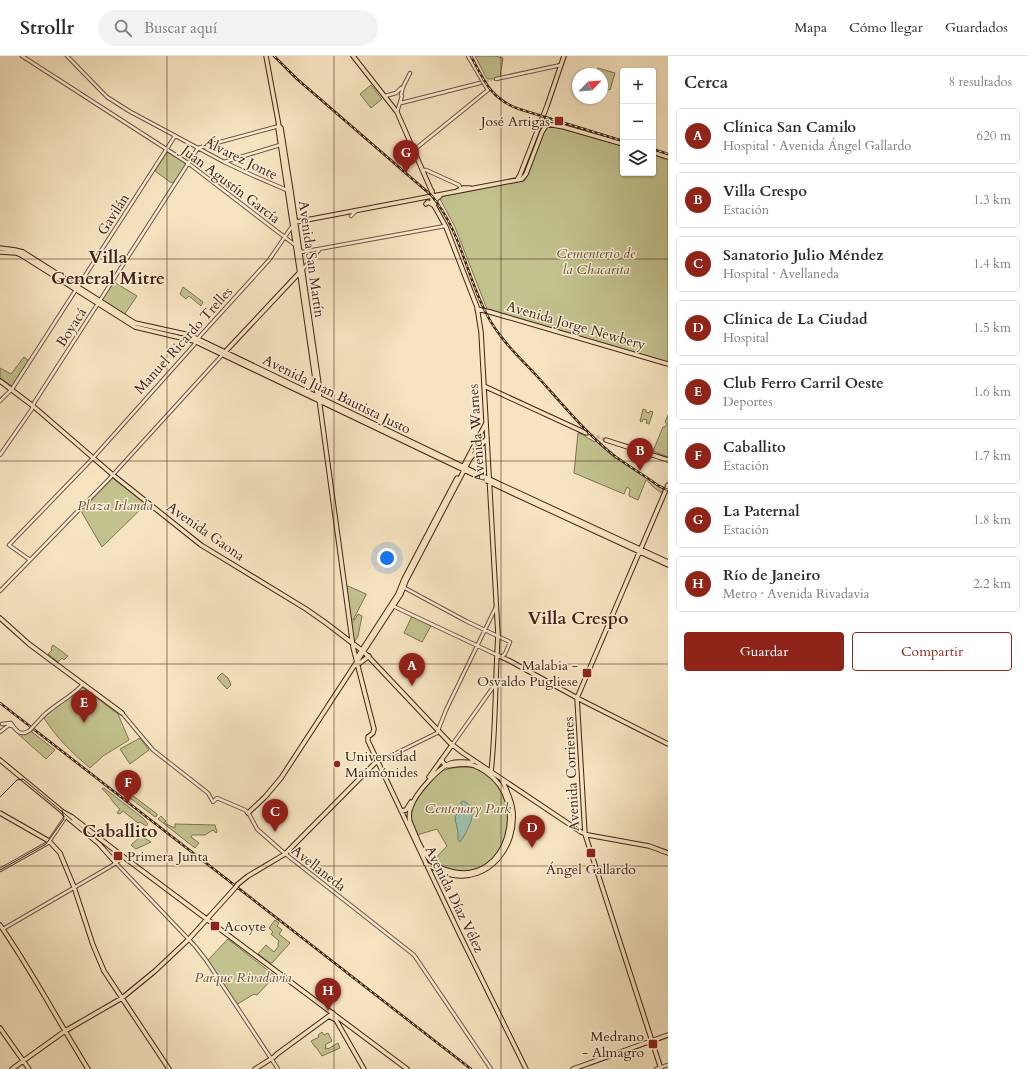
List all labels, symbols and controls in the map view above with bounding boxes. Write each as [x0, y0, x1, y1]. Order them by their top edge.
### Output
search box [98, 10, 378, 46]
text: Strollr [20, 15, 74, 41]
icon: search [112, 17, 134, 39]
text: Buscar aquí [144, 18, 217, 38]
text: Mapa [794, 18, 827, 37]
text: Cómo llegar [849, 18, 923, 37]
text: Guardados [945, 18, 1008, 37]
north arrow [572, 68, 608, 104]
map controls [620, 68, 656, 176]
button: + [620, 68, 656, 104]
text: Cerca [684, 71, 728, 94]
text: 8 resultados [948, 73, 1012, 91]
button: − [620, 104, 656, 140]
place label: José Artigas [479, 112, 550, 131]
marker: José Artigas [553, 115, 565, 127]
text: Clínica San Camilo [723, 117, 856, 137]
text: A [693, 127, 703, 145]
text: 620 m [977, 127, 1011, 145]
street label: Álvarez Jonte [201, 133, 281, 184]
text: Hospital · Avenida Ángel Gallardo [723, 137, 911, 155]
street label: Juan Agustín García [176, 140, 284, 228]
pin: G [393, 140, 419, 173]
button: layers [620, 140, 656, 176]
text: Villa Crespo [723, 181, 807, 201]
street label: Gavilán [93, 190, 134, 239]
text: B [693, 191, 703, 209]
text: 1.3 km [973, 191, 1011, 209]
street label: Avenida San Martín [294, 199, 329, 319]
text: Estación [723, 201, 769, 219]
park label: Cementerio de la Chacarita [557, 244, 636, 279]
district label: Villa General Mitre [51, 245, 165, 291]
text: Sanatorio Julio Méndez [723, 245, 883, 265]
text: C [693, 255, 703, 273]
text: 1.4 km [973, 255, 1011, 273]
text: Hospital · Avellaneda [723, 265, 839, 283]
street label: Manuel Ricardo Trelles [130, 282, 237, 398]
street label: Avenida Jorge Newbery [504, 297, 648, 355]
street label: Boyacá [52, 304, 91, 350]
text: Clínica de La Ciudad [723, 309, 868, 329]
text: D [692, 319, 704, 337]
text: 1.5 km [973, 319, 1011, 337]
text: Hospital [723, 329, 769, 347]
street label: Avenida Juan Bautista Justo [260, 350, 414, 439]
text: Club Ferro Carril Oeste [723, 373, 884, 393]
street label: Avenida Warnes [464, 383, 489, 483]
text: E [694, 383, 702, 401]
text: 1.6 km [973, 383, 1011, 401]
text: Deportes [723, 393, 773, 411]
text: Caballito [723, 437, 786, 457]
pin: B [627, 438, 653, 471]
text: F [694, 447, 702, 465]
text: 1.7 km [973, 447, 1011, 465]
text: Estación [723, 457, 769, 475]
park label: Plaza Irlanda [77, 496, 153, 515]
street label: Avenida Gaona [163, 497, 249, 565]
text: La Paternal [723, 501, 800, 521]
text: G [693, 511, 703, 529]
text: 1.8 km [973, 511, 1011, 529]
text: Estación [723, 521, 769, 539]
your location [377, 548, 397, 568]
text: Río de Janeiro [723, 565, 820, 585]
text: H [692, 575, 704, 593]
text: 2.2 km [973, 575, 1011, 593]
text: Metro · Avenida Rivadavia [723, 585, 869, 603]
district label: Villa Crespo [528, 606, 628, 631]
button: Guardar [684, 632, 844, 671]
button: Compartir [852, 632, 1012, 671]
pin: A [399, 653, 425, 686]
place label: Malabia - Osvaldo Pugliese [477, 656, 578, 691]
marker: Malabia - Osvaldo Pugliese [581, 667, 593, 679]
pin: E [71, 690, 97, 723]
street label: Avenida Corrientes [559, 716, 584, 832]
place label: Universidad Maimónides [345, 747, 418, 782]
marker: Universidad Maimónides [332, 759, 342, 769]
pin: F [115, 770, 141, 803]
pin: C [262, 799, 288, 832]
park label: Centenary Park [425, 799, 511, 818]
pin: D [519, 815, 545, 848]
district label: Caballito [82, 819, 158, 844]
street label: Avellaneda [287, 841, 350, 896]
street label: Avenida Díaz Vélez [420, 843, 489, 957]
place label: Primera Junta [127, 847, 208, 866]
marker: Ángel Gallardo [585, 847, 597, 859]
marker: Primera Junta [112, 850, 124, 862]
place label: Ángel Gallardo [546, 860, 636, 879]
place label: Acoyte [224, 917, 266, 936]
marker: Acoyte [209, 920, 221, 932]
park label: Parque Rivadavia [194, 968, 292, 987]
pin: H [315, 978, 341, 1011]
place label: Medrano - Almagro [582, 1027, 644, 1062]
marker: Medrano - Almagro [647, 1038, 659, 1050]

